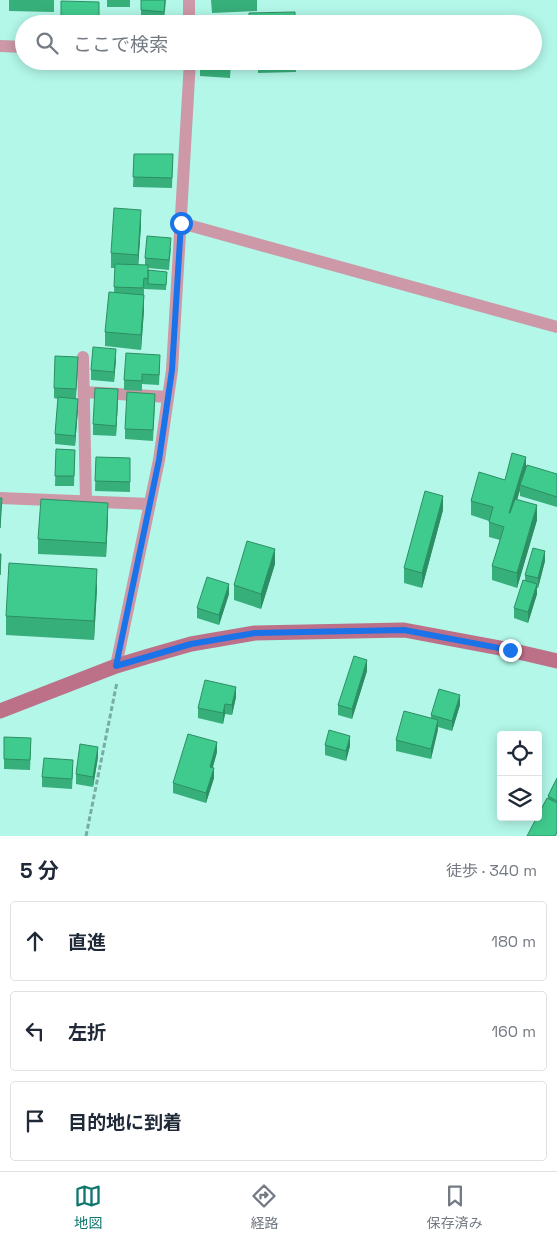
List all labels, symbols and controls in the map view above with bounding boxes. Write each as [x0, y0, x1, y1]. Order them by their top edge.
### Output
search box [15, 15, 542, 70]
icon: search [33, 29, 61, 57]
text: ここで検索 [73, 32, 168, 57]
route start [170, 212, 193, 235]
route end [499, 639, 522, 662]
map controls [497, 731, 542, 821]
button: locate [497, 731, 542, 776]
button: layers [497, 776, 542, 821]
text: 5 分 [20, 857, 59, 884]
text: 徒歩 · 340 m [446, 860, 537, 881]
icon: ahead [21, 927, 49, 955]
text: 直進 [68, 930, 106, 955]
text: 180 m [491, 931, 536, 952]
icon: left [21, 1017, 49, 1045]
text: 左折 [68, 1020, 106, 1045]
text: 160 m [491, 1021, 536, 1042]
icon: arrive [21, 1107, 49, 1135]
text: 目的地に到着 [68, 1110, 182, 1135]
tab: 地図 [74, 1182, 102, 1232]
tab: 経路 [250, 1182, 278, 1232]
tab: 保存済み [427, 1182, 483, 1232]

